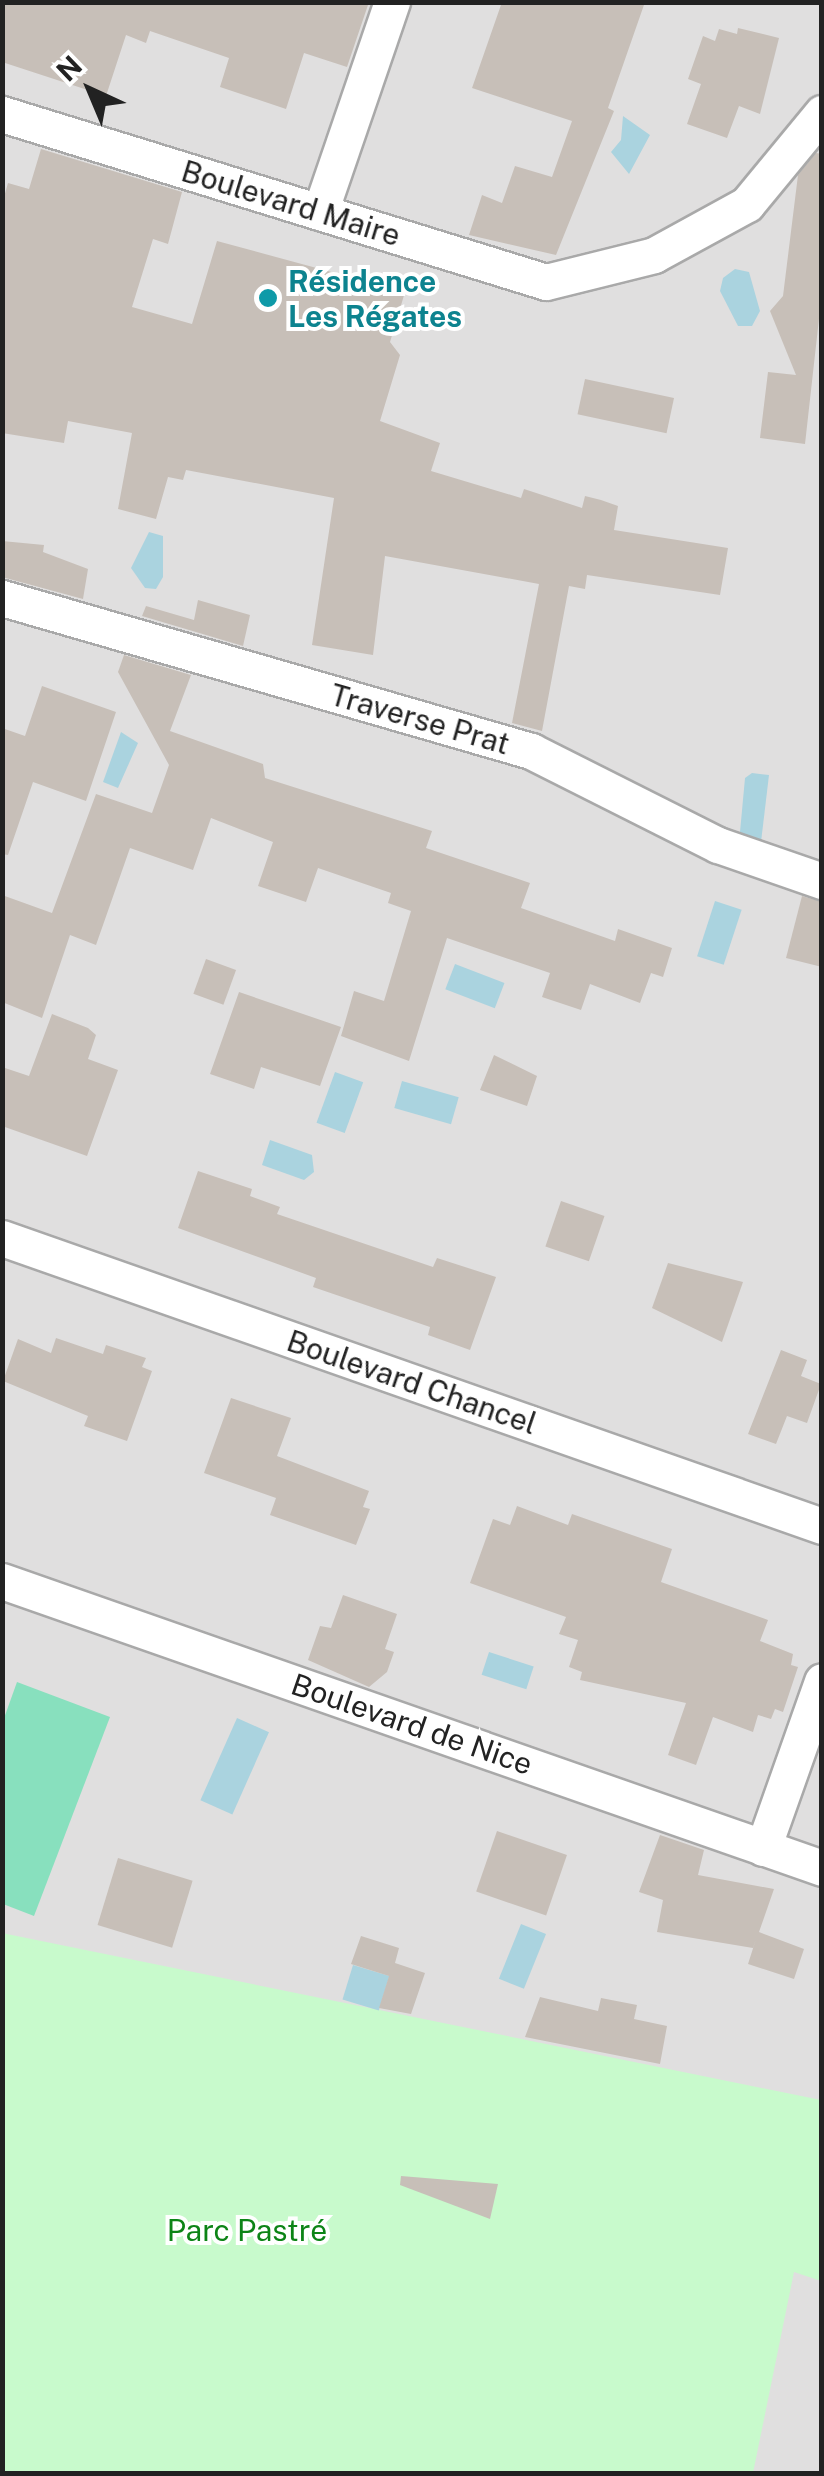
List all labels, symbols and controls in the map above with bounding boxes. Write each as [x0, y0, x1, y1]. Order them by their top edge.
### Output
north arrow [40, 40, 140, 140]
text: N [49, 49, 88, 88]
street label: Boulevard Maire [177, 153, 405, 253]
place label: Résidence Les Régates [288, 263, 462, 334]
marker: Résidence Les Régates [257, 287, 279, 309]
street label: Traverse Prat [326, 676, 514, 762]
street label: Boulevard Chancel [282, 1322, 542, 1442]
street label: Boulevard de Nice [286, 1666, 538, 1782]
park label: Parc Pastré [167, 2212, 327, 2248]

